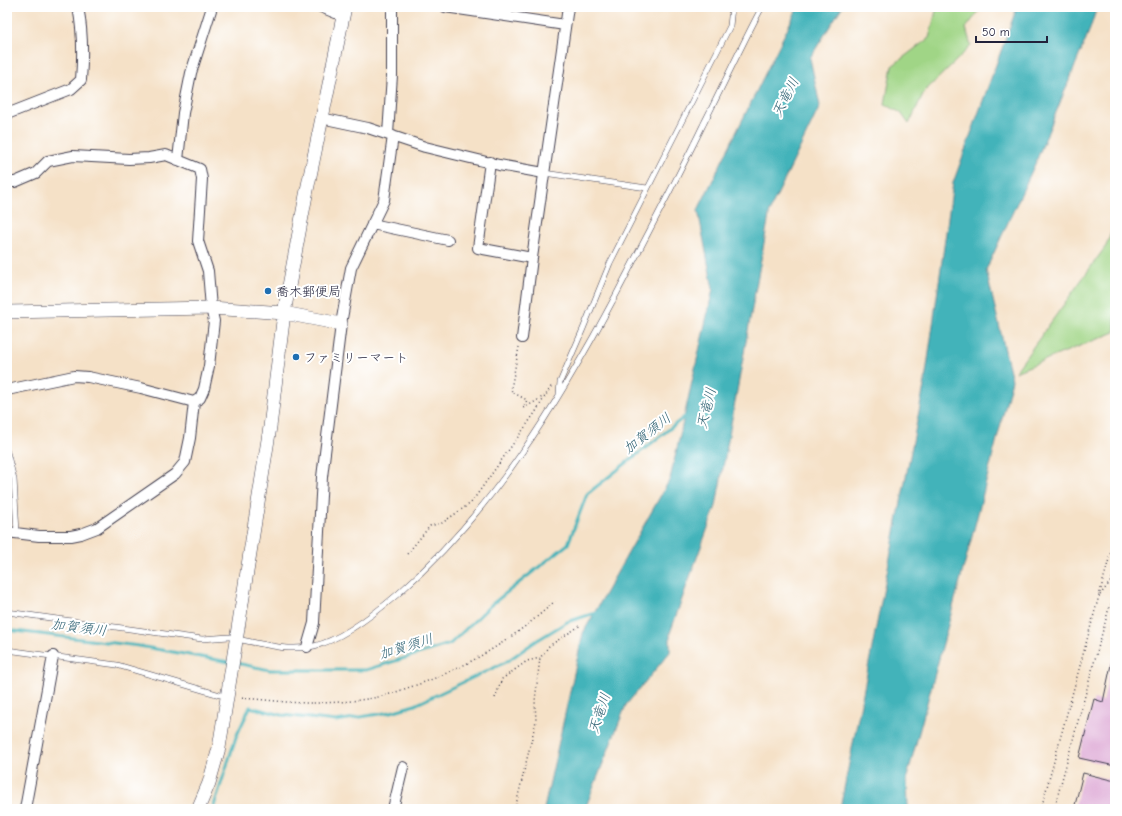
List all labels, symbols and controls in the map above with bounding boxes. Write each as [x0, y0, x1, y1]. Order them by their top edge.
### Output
scale bar [976, 18, 1047, 44]
text: 50 m [982, 25, 1010, 39]
water label: 天竜川 [768, 75, 803, 120]
place label: 喬木郵便局 [276, 284, 341, 299]
marker: 喬木郵便局 [263, 286, 273, 296]
place label: ファミリーマート [304, 350, 408, 365]
marker: ファミリーマート [291, 352, 301, 362]
water label: 天竜川 [693, 386, 720, 431]
water label: 加賀須川 [620, 409, 675, 457]
water label: 加賀須川 [50, 616, 108, 639]
water label: 加賀須川 [377, 630, 435, 663]
water label: 天竜川 [585, 691, 614, 736]

